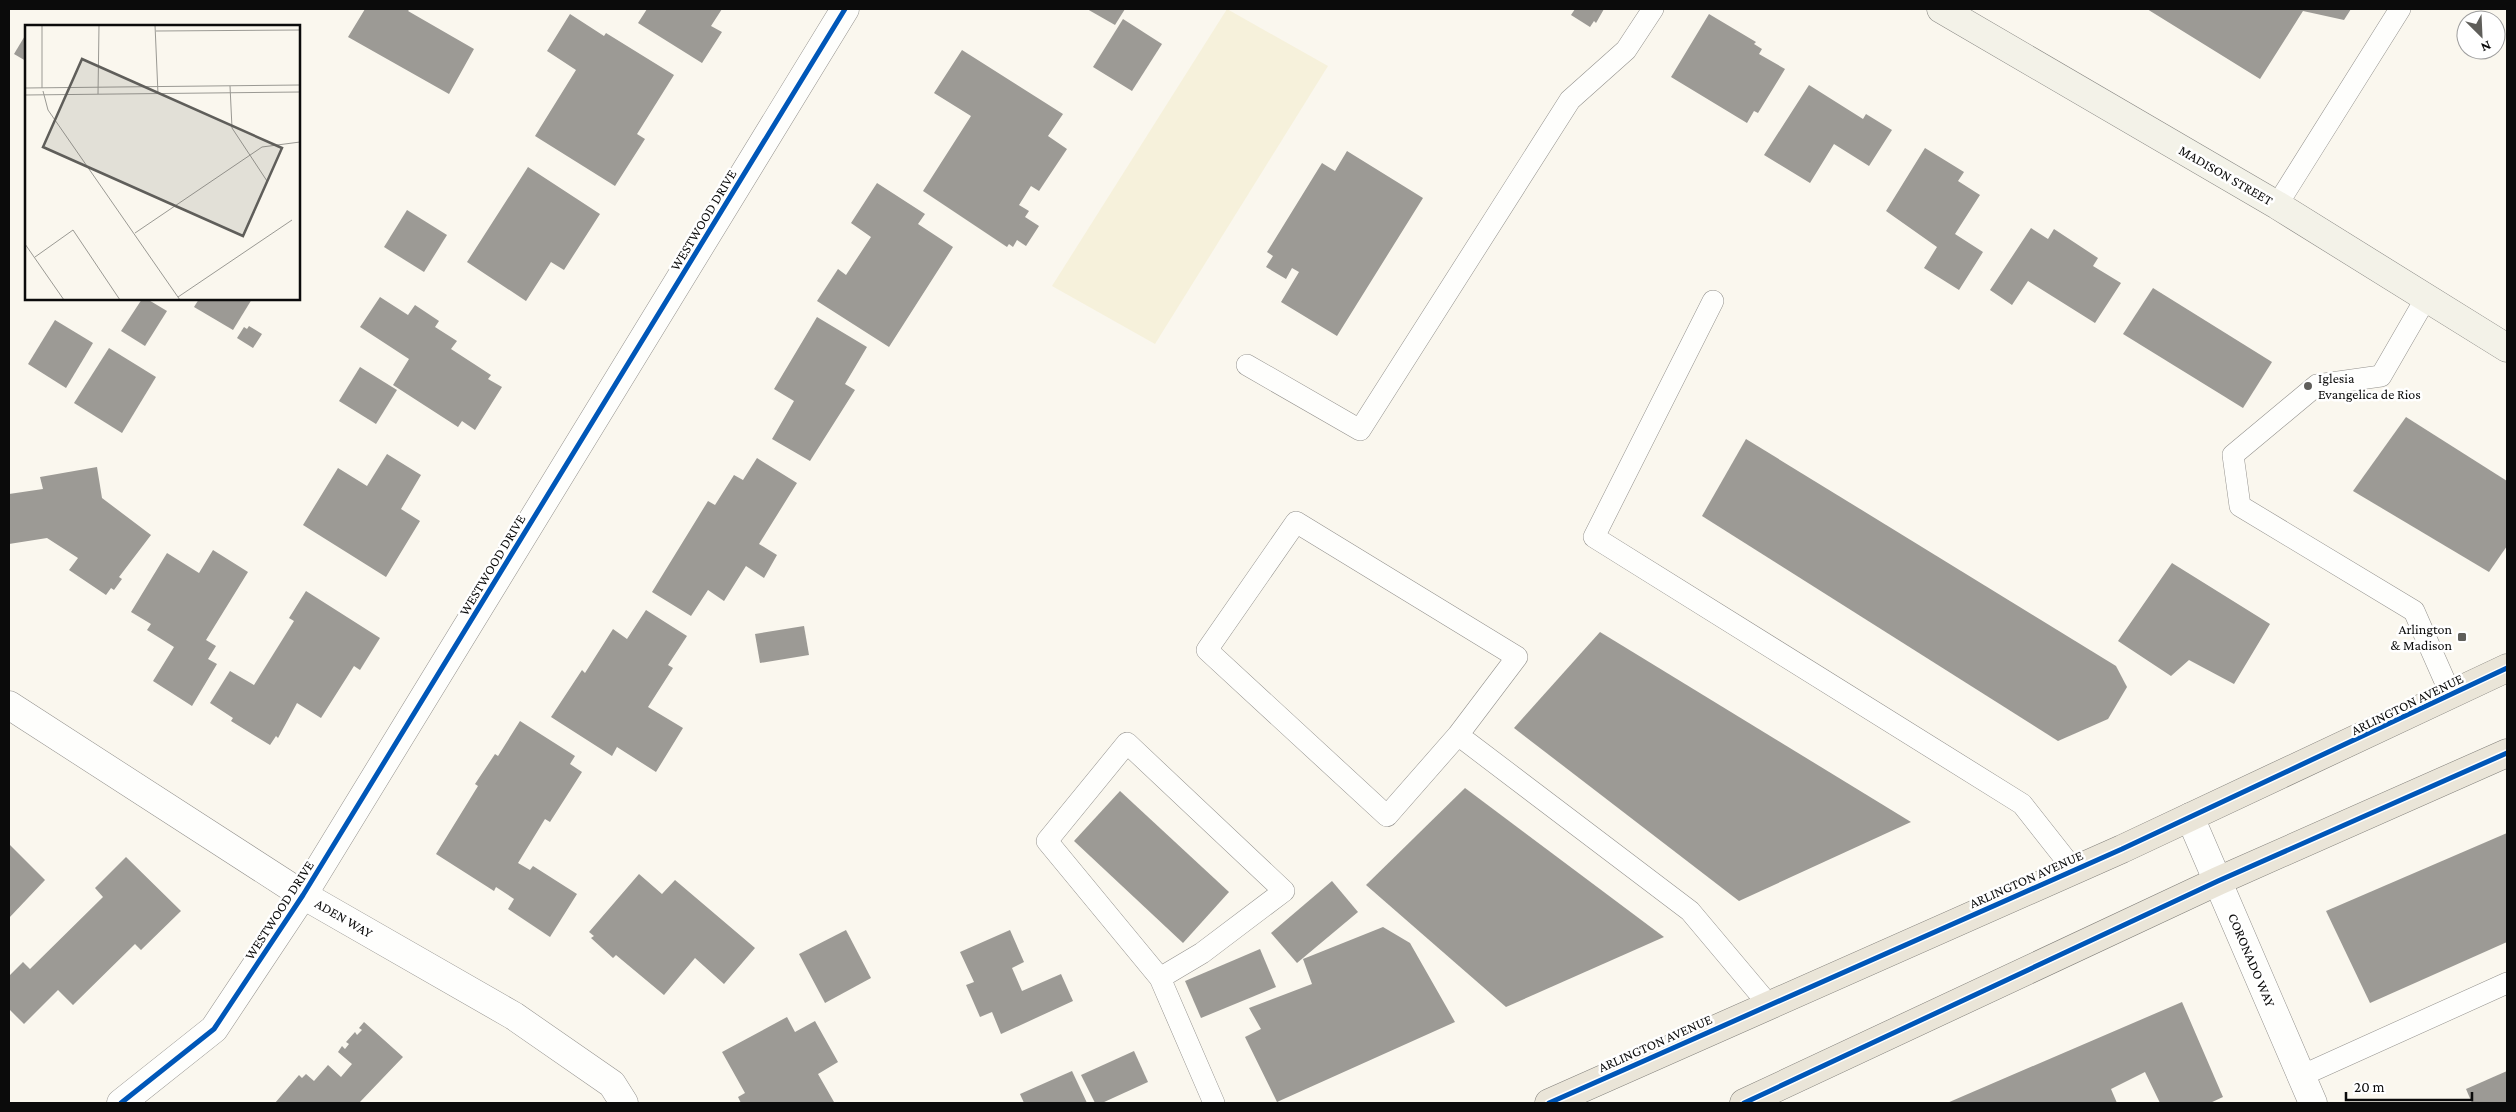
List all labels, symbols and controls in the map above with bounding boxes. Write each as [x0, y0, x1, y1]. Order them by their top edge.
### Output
north arrow [2456, 10, 2506, 60]
inset map [25, 25, 300, 300]
text: N [2478, 38, 2494, 56]
street label: MADISON STREET [2176, 142, 2276, 209]
street label: WESTWOOD DRIVE [667, 166, 740, 273]
place label: Iglesia Evangelica de Rios [2318, 370, 2421, 402]
marker: Iglesia Evangelica de Rios [2302, 380, 2314, 392]
street label: WESTWOOD DRIVE [456, 511, 529, 618]
place label: Arlington & Madison [2391, 621, 2452, 653]
marker: Arlington & Madison [2456, 631, 2468, 643]
street label: ARLINGTON AVENUE [2348, 670, 2466, 738]
street label: ARLINGTON AVENUE [1967, 847, 2086, 911]
street label: WESTWOOD DRIVE [241, 857, 317, 963]
street label: ADEN WAY [312, 895, 376, 941]
street label: CORONADO WAY [2225, 911, 2279, 1010]
street label: ARLINGTON AVENUE [1596, 1011, 1715, 1075]
scale bar [2346, 1070, 2472, 1102]
text: 20 m [2354, 1079, 2385, 1095]

